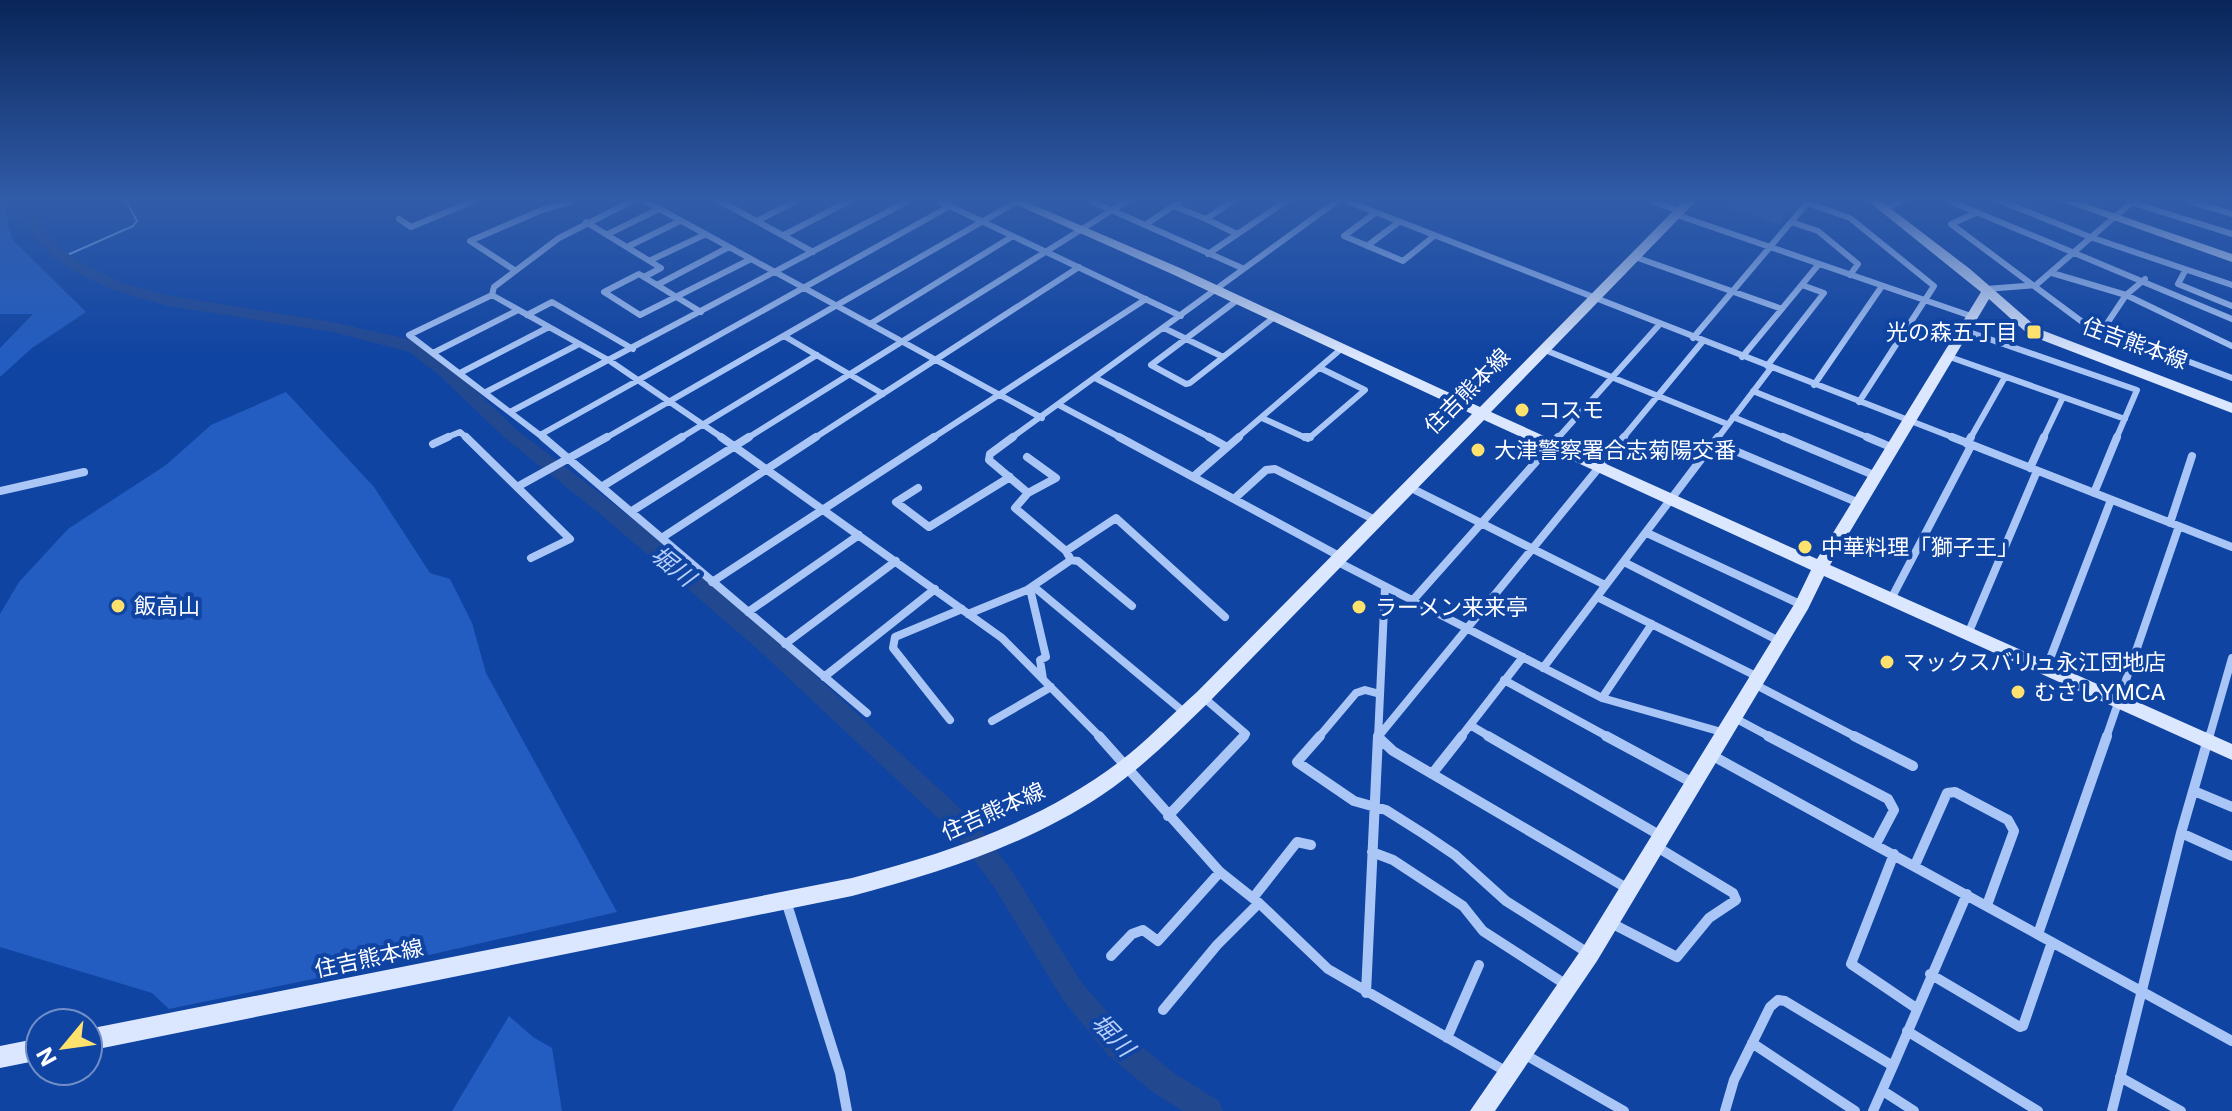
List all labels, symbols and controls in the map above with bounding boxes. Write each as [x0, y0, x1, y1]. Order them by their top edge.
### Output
street label: 住吉熊本線 [2079, 312, 2191, 374]
place label: 光の森五丁目 [1886, 319, 2018, 345]
marker: 光の森五丁目 [2025, 323, 2043, 341]
street label: 住吉熊本線 [1419, 343, 1515, 439]
place label: コスモ [1538, 397, 1604, 423]
marker: コスモ [1513, 401, 1531, 419]
place label: 大津警察署合志菊陽交番 [1494, 437, 1736, 463]
marker: 大津警察署合志菊陽交番 [1469, 441, 1487, 459]
place label: 中華料理「獅子王」 [1821, 534, 2019, 560]
marker: 中華料理「獅子王」 [1796, 538, 1814, 556]
water label: 堀川 [645, 540, 703, 594]
place label: 飯高山 [134, 593, 200, 619]
place label: ラーメン来来亭 [1375, 594, 1528, 620]
marker: 飯高山 [109, 597, 127, 615]
marker: ラーメン来来亭 [1350, 598, 1368, 616]
place label: マックスバリュ永江団地店 [1903, 649, 2166, 675]
marker: マックスバリュ永江団地店 [1878, 653, 1896, 671]
place label: むさしYMCA [2034, 679, 2166, 705]
marker: むさしYMCA [2009, 683, 2027, 701]
street label: 住吉熊本線 [937, 777, 1049, 845]
street label: 住吉熊本線 [312, 934, 426, 982]
north arrow [24, 1007, 104, 1087]
water label: 堀川 [1086, 1008, 1142, 1064]
text: N [31, 1043, 62, 1070]

